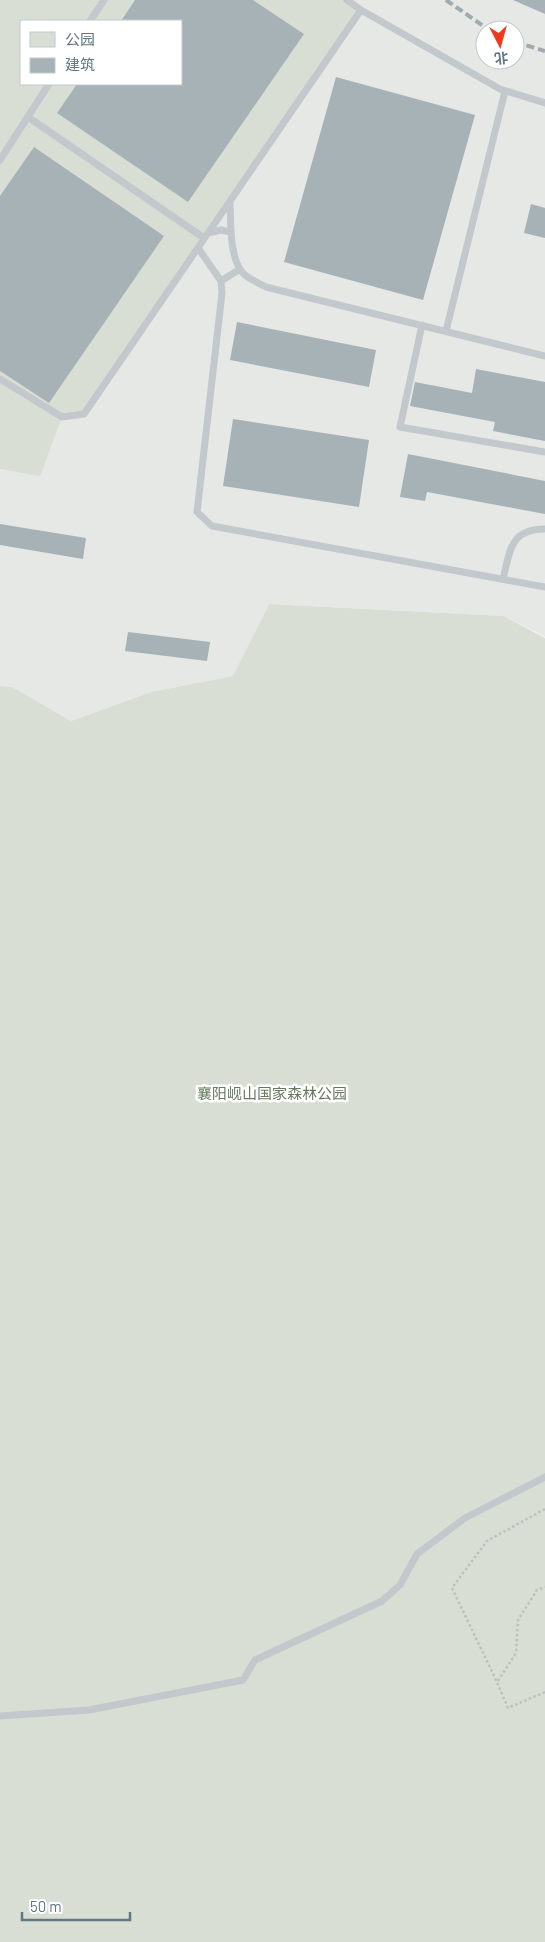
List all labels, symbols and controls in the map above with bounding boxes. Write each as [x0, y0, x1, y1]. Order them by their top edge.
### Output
legend [20, 20, 182, 85]
north arrow [475, 20, 525, 70]
text: 公园 [65, 30, 95, 48]
text: 北 [494, 49, 509, 68]
text: 建筑 [65, 55, 95, 73]
park label: 襄阳岘山国家森林公园 [197, 1084, 347, 1102]
scale bar [22, 1890, 130, 1922]
text: 50 m [30, 1897, 62, 1915]

